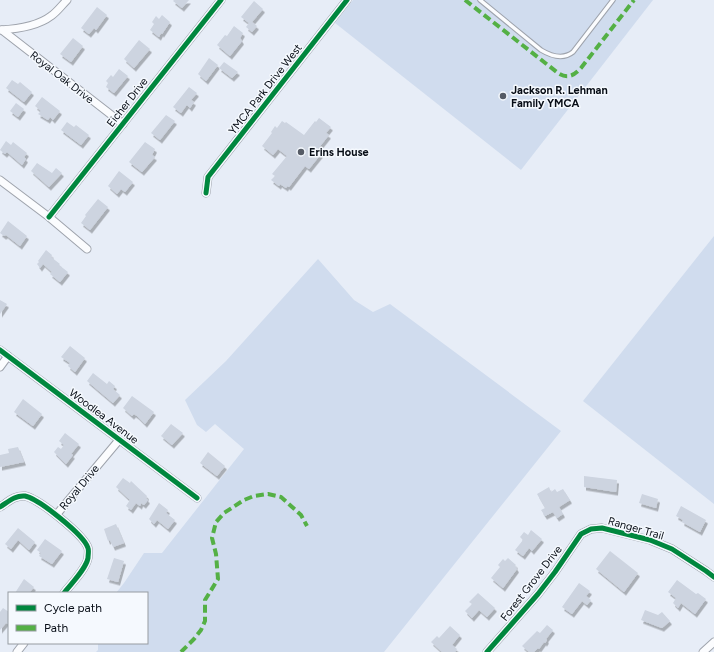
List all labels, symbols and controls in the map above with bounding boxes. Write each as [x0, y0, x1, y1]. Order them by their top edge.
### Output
street label: YMCA Park Drive West [226, 41, 305, 137]
street label: Royal Oak Drive [27, 49, 96, 106]
street label: Eicher Drive [104, 75, 151, 130]
place label: Jackson R. Lehman Family YMCA [511, 84, 608, 110]
marker: Jackson R. Lehman Family YMCA [498, 91, 508, 101]
place label: Erins House [309, 146, 369, 159]
marker: Erins House [296, 147, 306, 157]
street label: Woodlea Avenue [67, 386, 141, 447]
street label: Royal Drive [57, 462, 102, 513]
street label: Ranger Trail [606, 514, 665, 543]
street label: Forest Grove Drive [498, 543, 565, 624]
legend [8, 592, 148, 644]
text: Cycle path [44, 601, 102, 615]
text: Path [44, 621, 68, 635]

